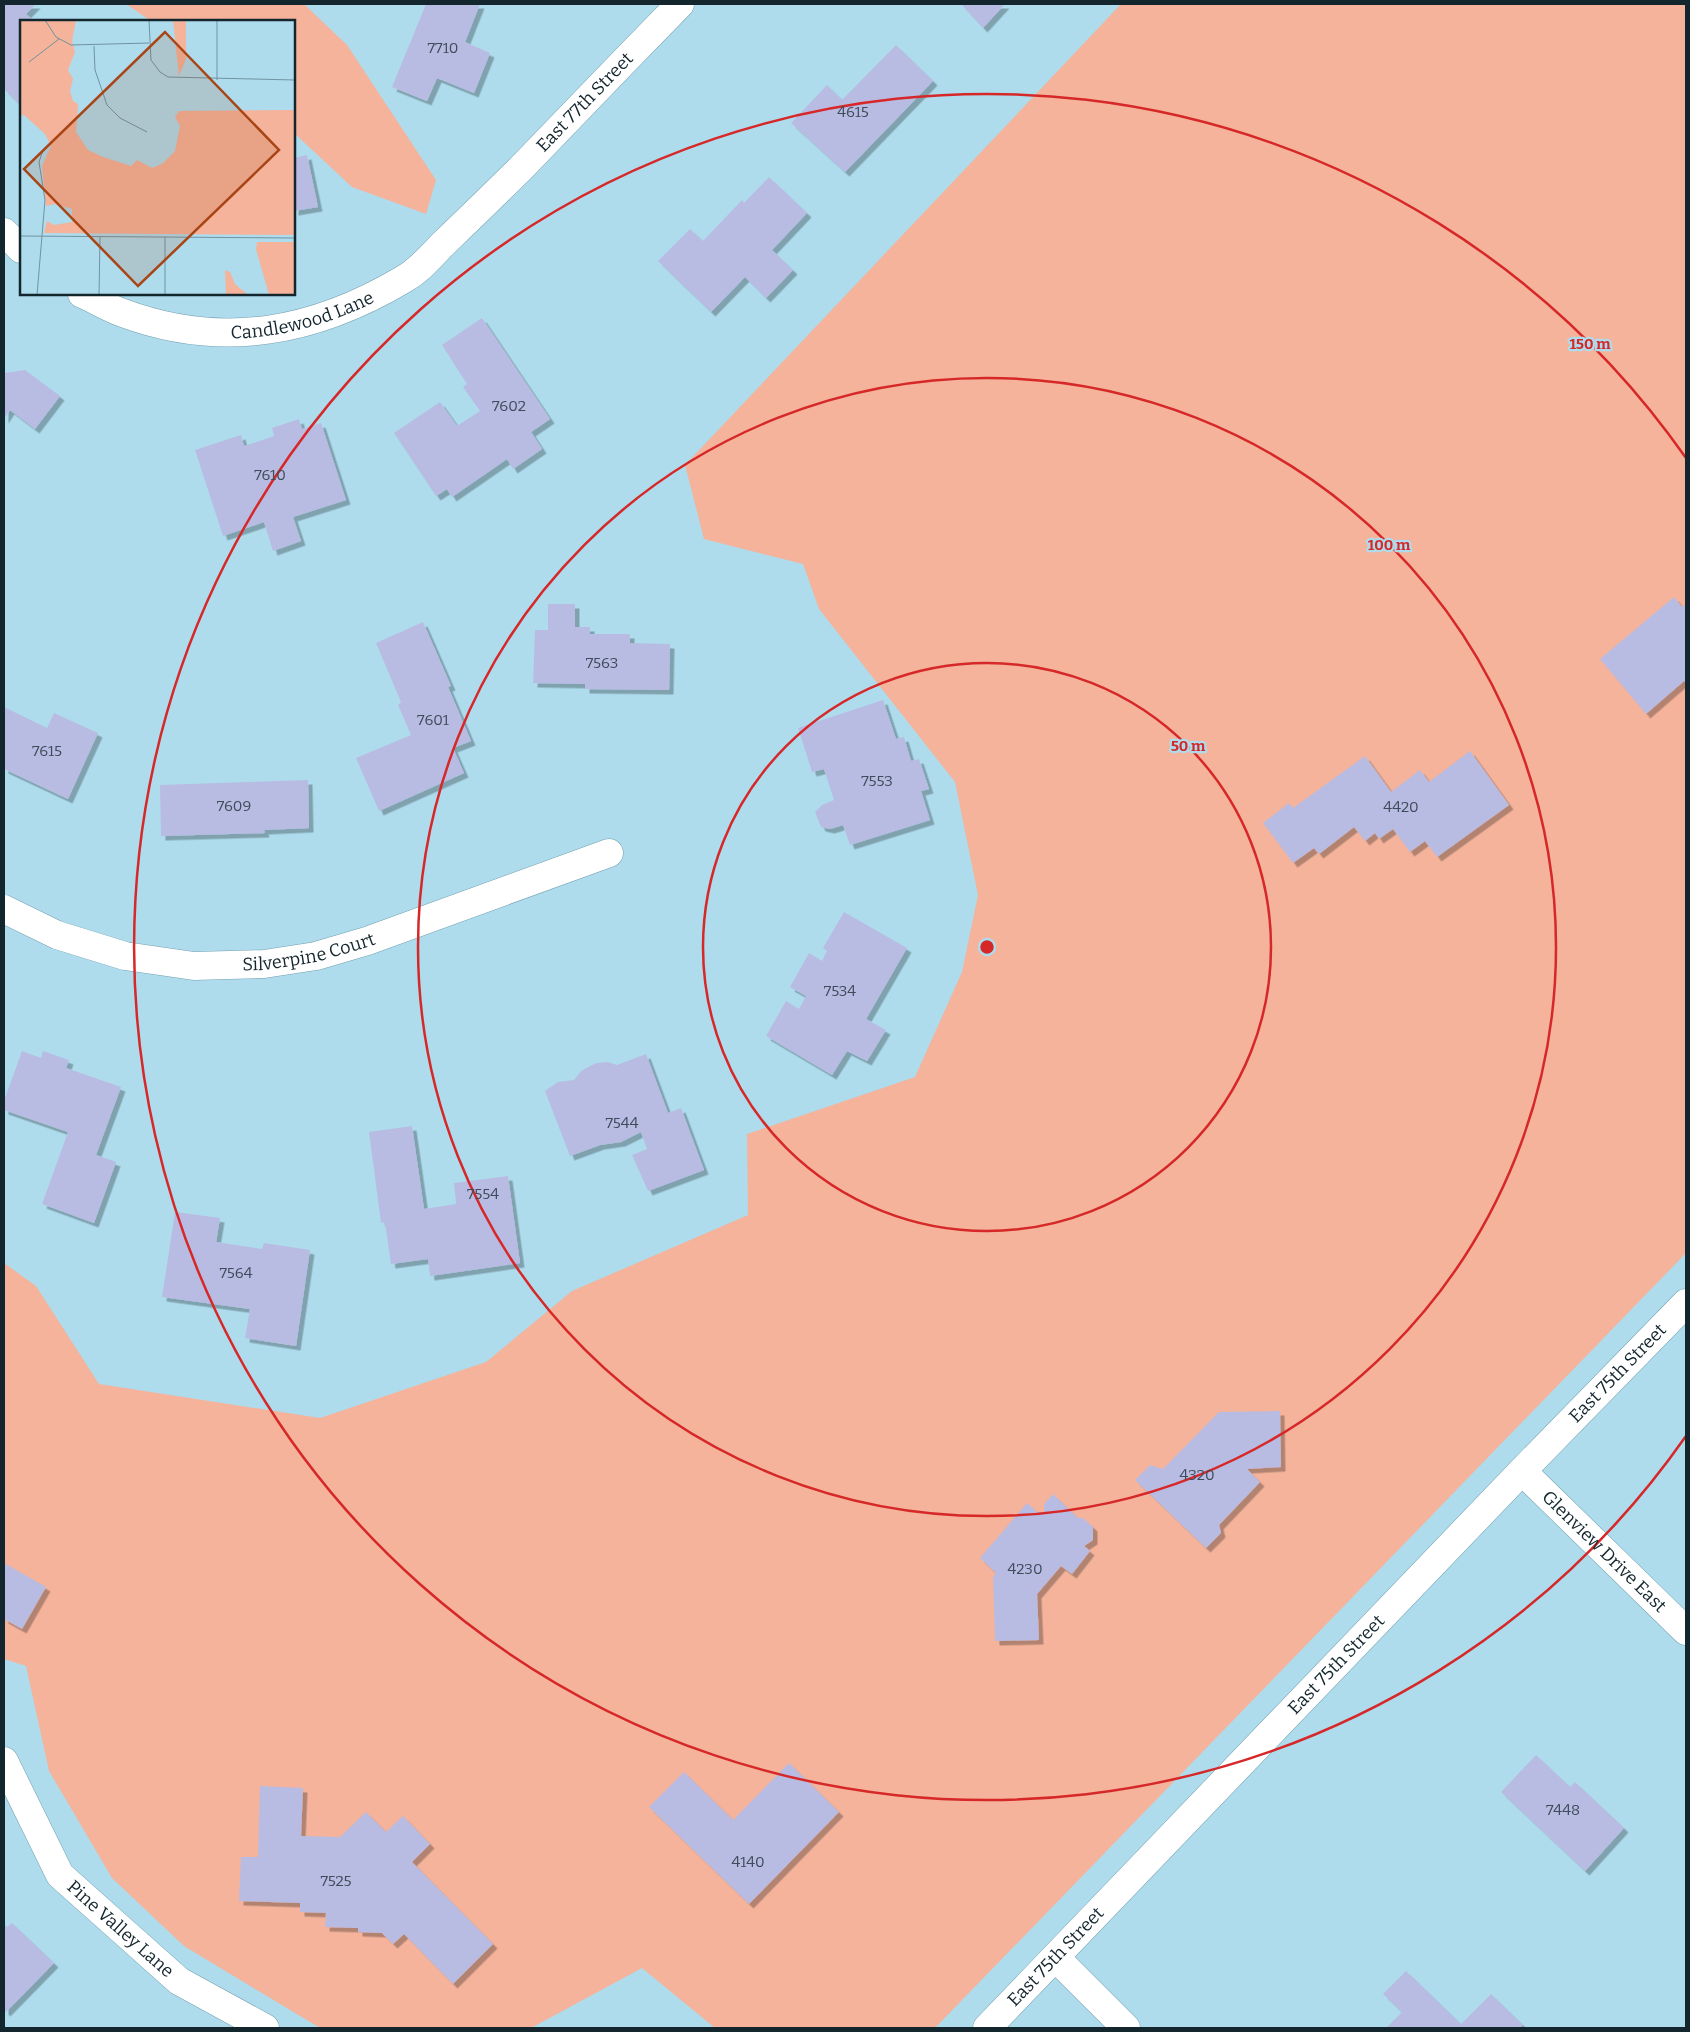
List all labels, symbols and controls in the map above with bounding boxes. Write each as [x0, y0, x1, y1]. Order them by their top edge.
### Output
inset map [20, 20, 295, 295]
house number: 7710 [428, 39, 458, 57]
street label: East 77th Street [532, 47, 638, 156]
house number: 4615 [837, 103, 869, 121]
street label: Candlewood Lane [230, 286, 377, 344]
text: 150 m [1569, 335, 1611, 353]
house number: 7602 [492, 397, 526, 415]
house number: 7610 [254, 466, 286, 484]
text: 100 m [1368, 536, 1411, 554]
house number: 7563 [586, 654, 618, 672]
house number: 7601 [417, 711, 449, 729]
text: 50 m [1171, 737, 1206, 755]
house number: 7615 [32, 742, 62, 760]
house number: 7553 [861, 772, 893, 790]
house number: 7609 [217, 797, 251, 815]
house number: 4420 [1383, 798, 1419, 816]
street label: Silverpine Court [242, 928, 379, 976]
centre of rings [978, 938, 996, 956]
house number: 7534 [824, 982, 856, 1000]
house number: 7544 [606, 1114, 639, 1132]
house number: 7554 [467, 1185, 499, 1203]
house number: 7564 [220, 1264, 253, 1282]
street label: East 75th Street [1564, 1319, 1671, 1427]
house number: 4320 [1179, 1466, 1215, 1484]
street label: Glenview Drive East [1538, 1486, 1671, 1617]
house number: 4230 [1007, 1560, 1043, 1578]
street label: East 75th Street [1283, 1610, 1389, 1719]
house number: 7448 [1546, 1801, 1580, 1819]
house number: 4140 [731, 1853, 765, 1871]
house number: 7525 [320, 1872, 352, 1890]
street label: Pine Valley Lane [63, 1876, 178, 1982]
street label: East 75th Street [1003, 1902, 1109, 2011]

